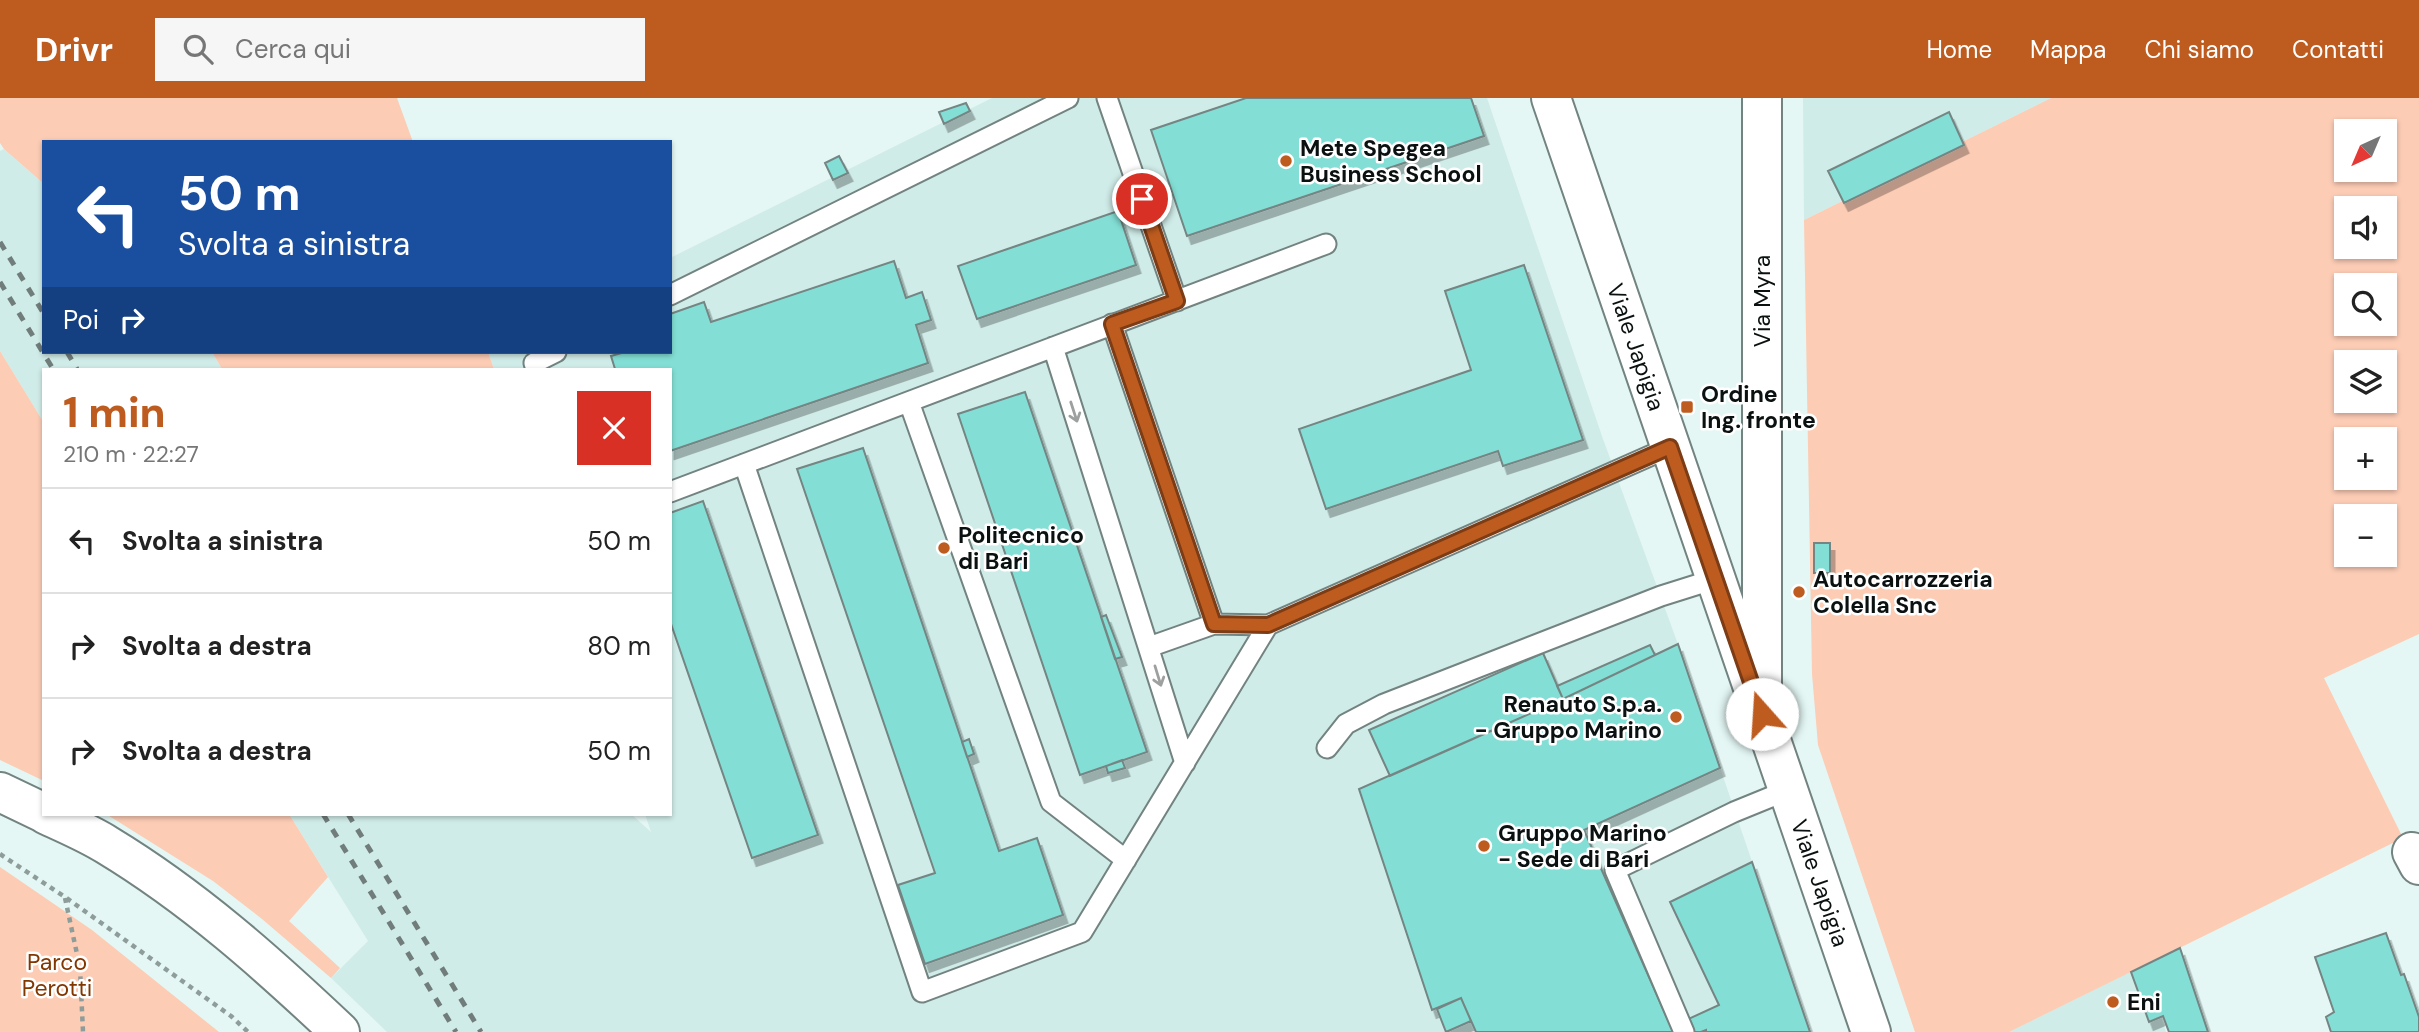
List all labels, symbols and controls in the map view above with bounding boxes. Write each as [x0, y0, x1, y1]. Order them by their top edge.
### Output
search box [155, 18, 645, 81]
text: Drivr [35, 28, 113, 71]
icon: search [179, 30, 217, 68]
text: Cerca qui [235, 32, 351, 66]
text: Home [1926, 34, 1992, 65]
text: Mappa [2030, 34, 2106, 65]
text: Chi siamo [2144, 34, 2254, 65]
text: Contatti [2292, 34, 2384, 65]
north arrow [2334, 119, 2398, 182]
map controls [2334, 119, 2397, 567]
place label: Mete Spegea Business School [1300, 133, 1482, 189]
marker: Mete Spegea Business School [1278, 153, 1294, 169]
text: 50 m [178, 161, 301, 225]
icon: left [63, 168, 154, 259]
pin [1112, 169, 1172, 229]
icon: arrive [1123, 180, 1161, 218]
button: sound [2334, 196, 2397, 259]
text: Svolta a sinistra [178, 223, 410, 265]
street label: Via Myra [1747, 255, 1777, 347]
button: search [2334, 273, 2397, 336]
street label: Viale Japigia [1600, 279, 1672, 415]
icon: right [113, 301, 151, 339]
text: Poi [63, 303, 99, 337]
button: layers [2334, 350, 2397, 413]
place label: Ordine Ing. fronte [1701, 379, 1816, 435]
text: 1 min [63, 385, 166, 440]
button: close [577, 391, 651, 465]
marker: Ordine Ing. fronte [1679, 399, 1695, 415]
one-way arrow [1068, 401, 1081, 423]
button: + [2334, 427, 2397, 490]
text: 210 m · 22:27 [63, 439, 199, 469]
button: − [2334, 504, 2397, 567]
place label: Politecnico di Bari [958, 520, 1084, 576]
icon: left [63, 522, 101, 560]
text: Svolta a sinistra [122, 524, 323, 558]
text: 50 m [587, 524, 651, 558]
marker: Politecnico di Bari [936, 540, 952, 556]
place label: Autocarrozzeria Colella Snc [1813, 564, 1993, 620]
marker: Autocarrozzeria Colella Snc [1791, 584, 1807, 600]
icon: right [63, 627, 101, 665]
text: Svolta a destra [122, 629, 312, 663]
text: 80 m [587, 629, 651, 663]
one-way arrow [1153, 664, 1165, 686]
position arrow [1725, 677, 1799, 751]
place label: Renauto S.p.a. - Gruppo Marino [1475, 689, 1662, 745]
marker: Renauto S.p.a. - Gruppo Marino [1668, 709, 1684, 725]
icon: right [63, 732, 101, 770]
text: Svolta a destra [122, 734, 312, 768]
text: 50 m [587, 734, 651, 768]
street label: Viale Japigia [1784, 815, 1856, 951]
place label: Gruppo Marino - Sede di Bari [1498, 818, 1667, 874]
marker: Gruppo Marino - Sede di Bari [1476, 838, 1492, 854]
park label: Parco Perotti [22, 947, 92, 1003]
place label: Eni [2127, 987, 2161, 1017]
marker: Eni [2105, 994, 2121, 1010]

